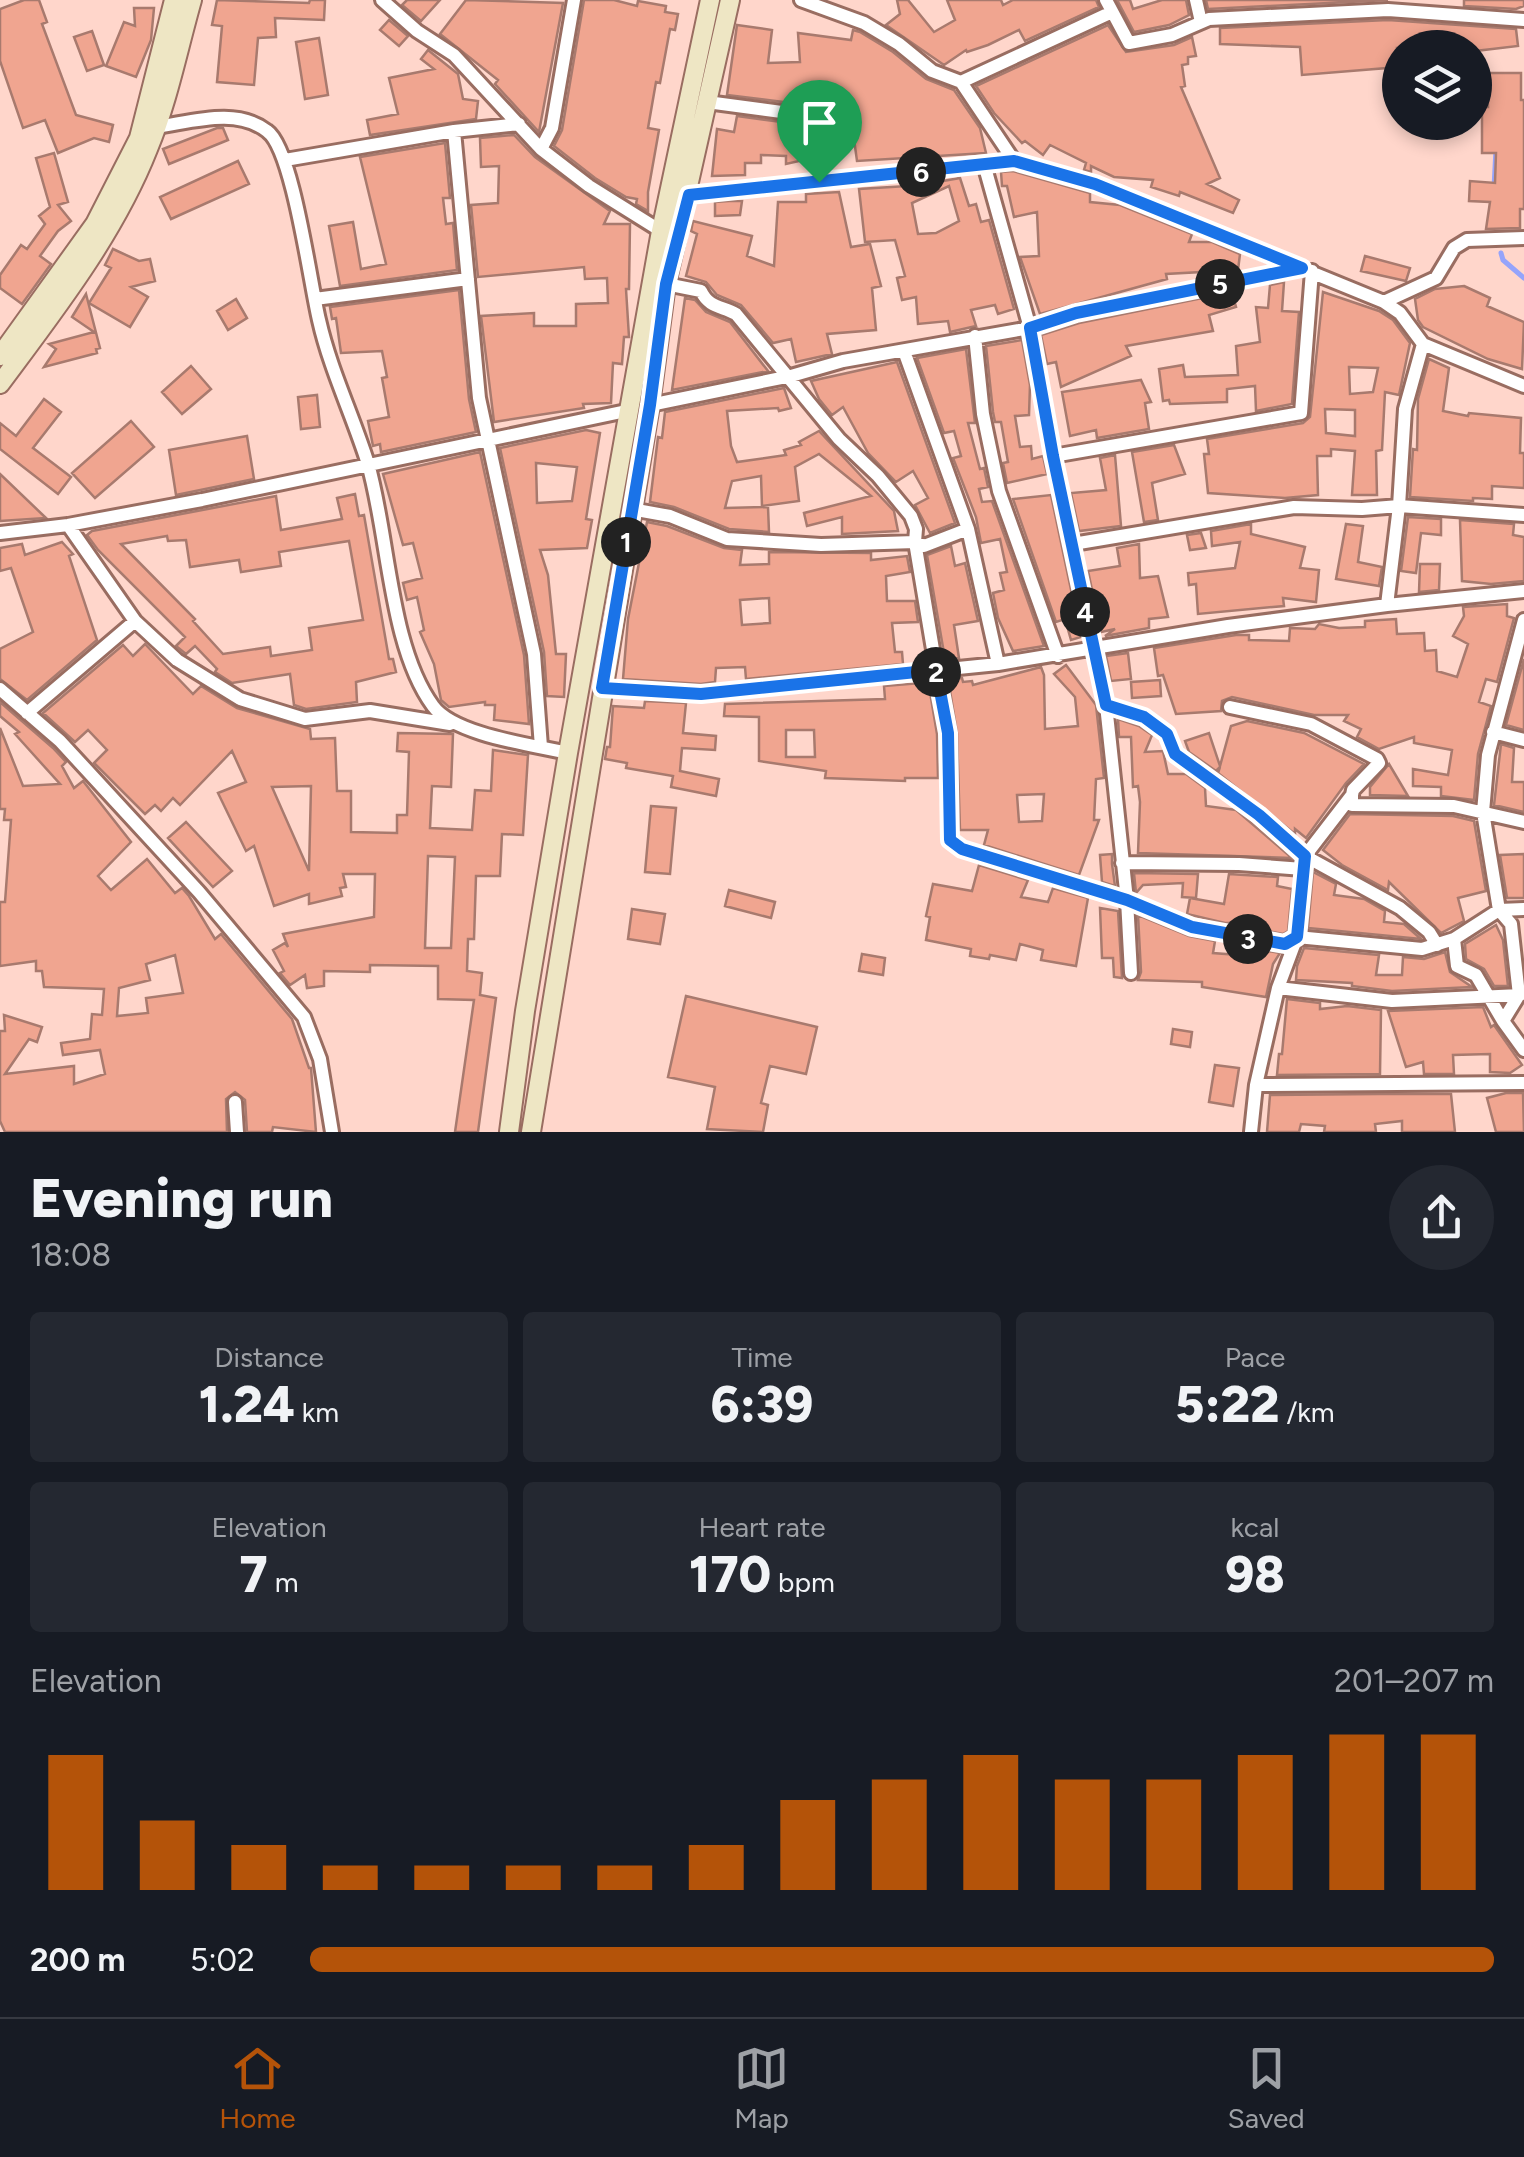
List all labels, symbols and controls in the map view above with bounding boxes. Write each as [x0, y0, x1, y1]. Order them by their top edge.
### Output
map controls [1382, 30, 1492, 140]
button: layers [1382, 30, 1492, 140]
pin [777, 80, 862, 183]
icon: arrive [792, 95, 847, 150]
pin: 6 [896, 147, 946, 197]
text: 6 [913, 155, 929, 189]
pin: 5 [1195, 259, 1245, 309]
text: 5 [1212, 267, 1228, 301]
pin: 1 [601, 517, 651, 567]
text: 1 [620, 525, 632, 559]
pin: 4 [1060, 587, 1110, 637]
text: 4 [1076, 595, 1094, 629]
pin: 2 [911, 647, 961, 697]
text: 2 [928, 655, 944, 689]
pin: 3 [1223, 914, 1273, 964]
text: 3 [1240, 922, 1256, 956]
text: Evening run [30, 1165, 333, 1231]
button: share [1389, 1165, 1494, 1270]
text: 18:08 [30, 1236, 111, 1274]
text: Distance [214, 1340, 324, 1374]
text: Time [731, 1340, 793, 1374]
text: Pace [1225, 1340, 1285, 1374]
text: 1.24 [199, 1374, 295, 1435]
text: 6:39 [711, 1374, 813, 1435]
text: 5:22 [1175, 1374, 1279, 1435]
text: km [295, 1395, 339, 1429]
text: /km [1279, 1395, 1335, 1429]
text: Elevation [211, 1510, 327, 1544]
text: Heart rate [698, 1510, 826, 1544]
text: kcal [1231, 1510, 1279, 1544]
text: 7 [240, 1544, 268, 1605]
text: 170 [689, 1544, 771, 1605]
text: 98 [1225, 1544, 1285, 1605]
text: m [268, 1565, 298, 1599]
text: bpm [771, 1565, 835, 1599]
text: Elevation [30, 1662, 162, 1700]
text: 201–207 m [1334, 1662, 1494, 1700]
text: 200 m [30, 1941, 126, 1979]
text: 5:02 [190, 1941, 255, 1979]
tab: Home [219, 2041, 296, 2135]
tab: Map [734, 2041, 789, 2135]
tab: Saved [1228, 2041, 1305, 2135]

